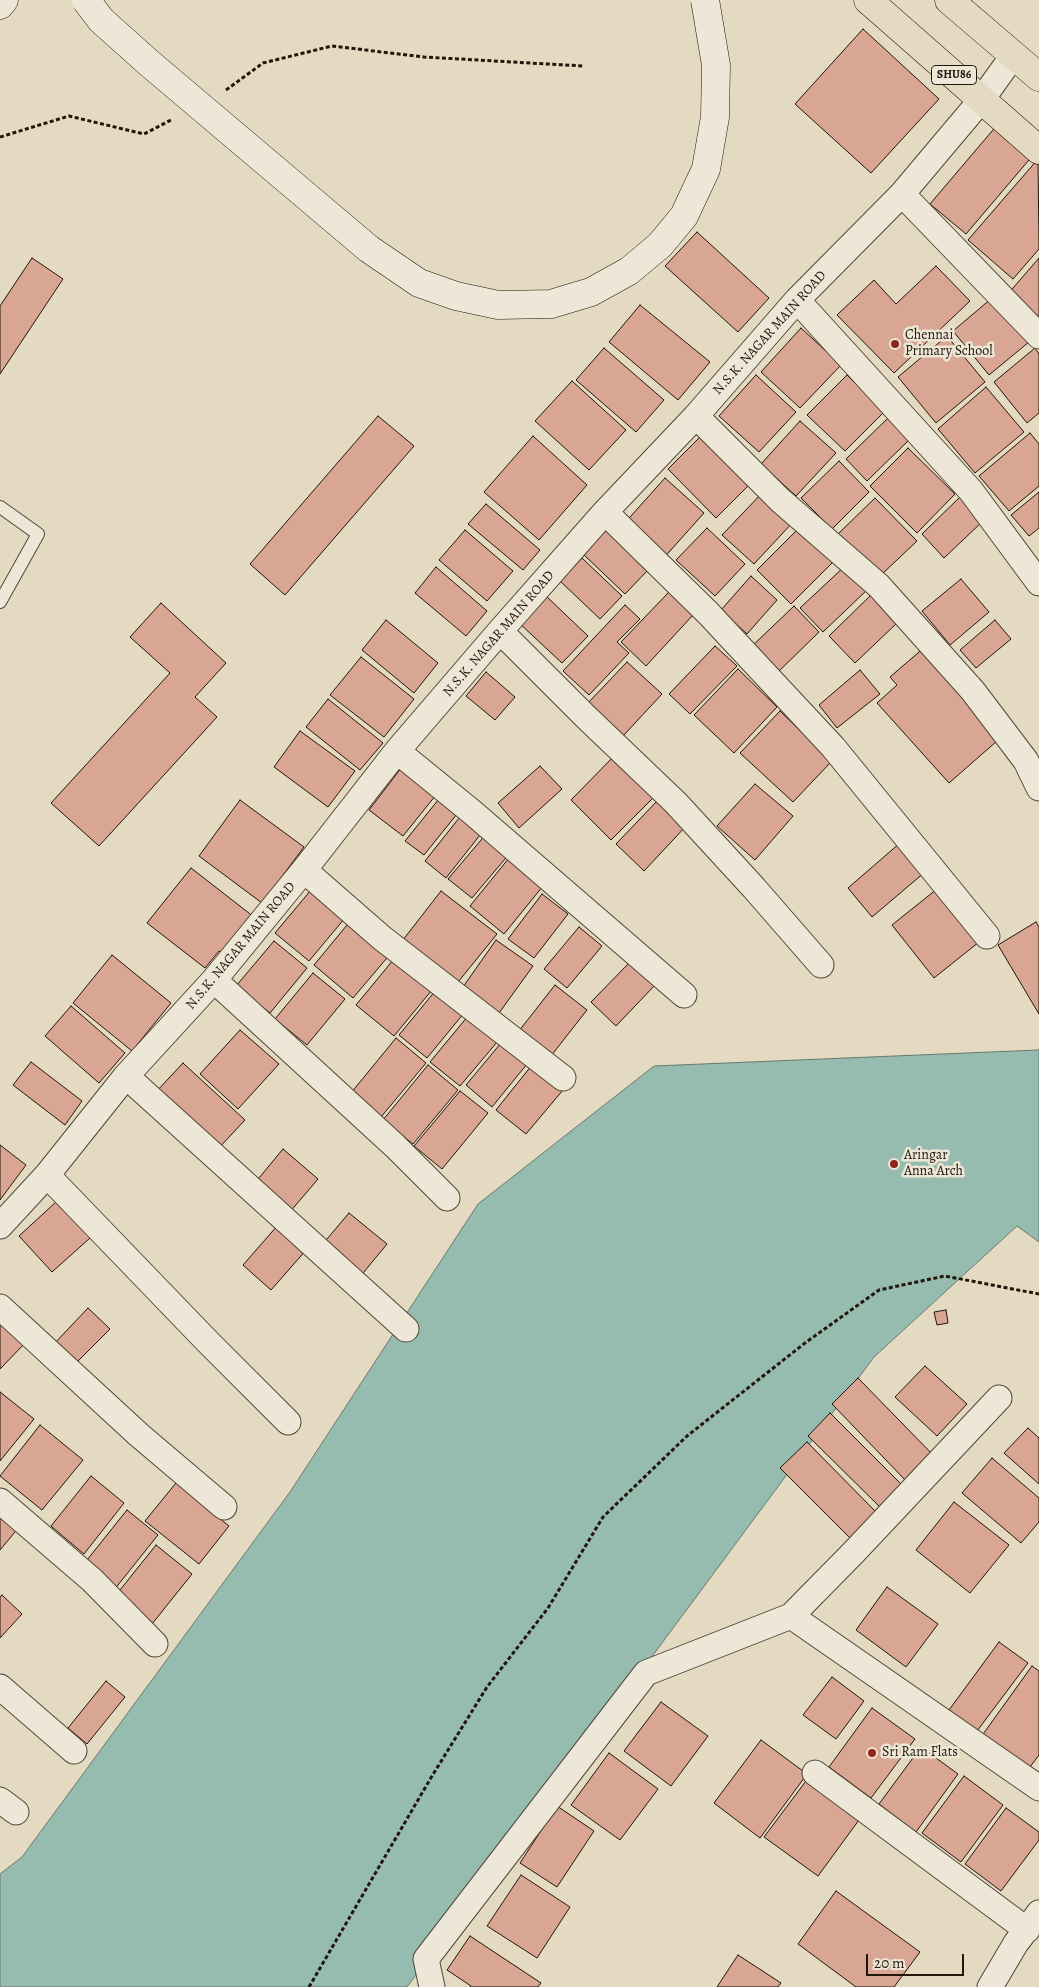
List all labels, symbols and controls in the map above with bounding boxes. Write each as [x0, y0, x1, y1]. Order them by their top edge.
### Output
road number: SHU86 [932, 66, 976, 84]
street label: N.S.K. NAGAR MAIN ROAD [710, 267, 830, 399]
place label: Chennai Primary School [905, 328, 993, 361]
marker: Chennai Primary School [889, 338, 901, 350]
street label: N.S.K. NAGAR MAIN ROAD [440, 568, 558, 700]
street label: N.S.K. NAGAR MAIN ROAD [183, 879, 299, 1013]
place label: Aringar Anna Arch [904, 1148, 963, 1180]
marker: Aringar Anna Arch [888, 1158, 900, 1170]
place label: Sri Ram Flats [882, 1745, 958, 1761]
marker: Sri Ram Flats [866, 1747, 878, 1759]
scale bar [869, 1944, 966, 1976]
text: 20 m [874, 1953, 905, 1973]

